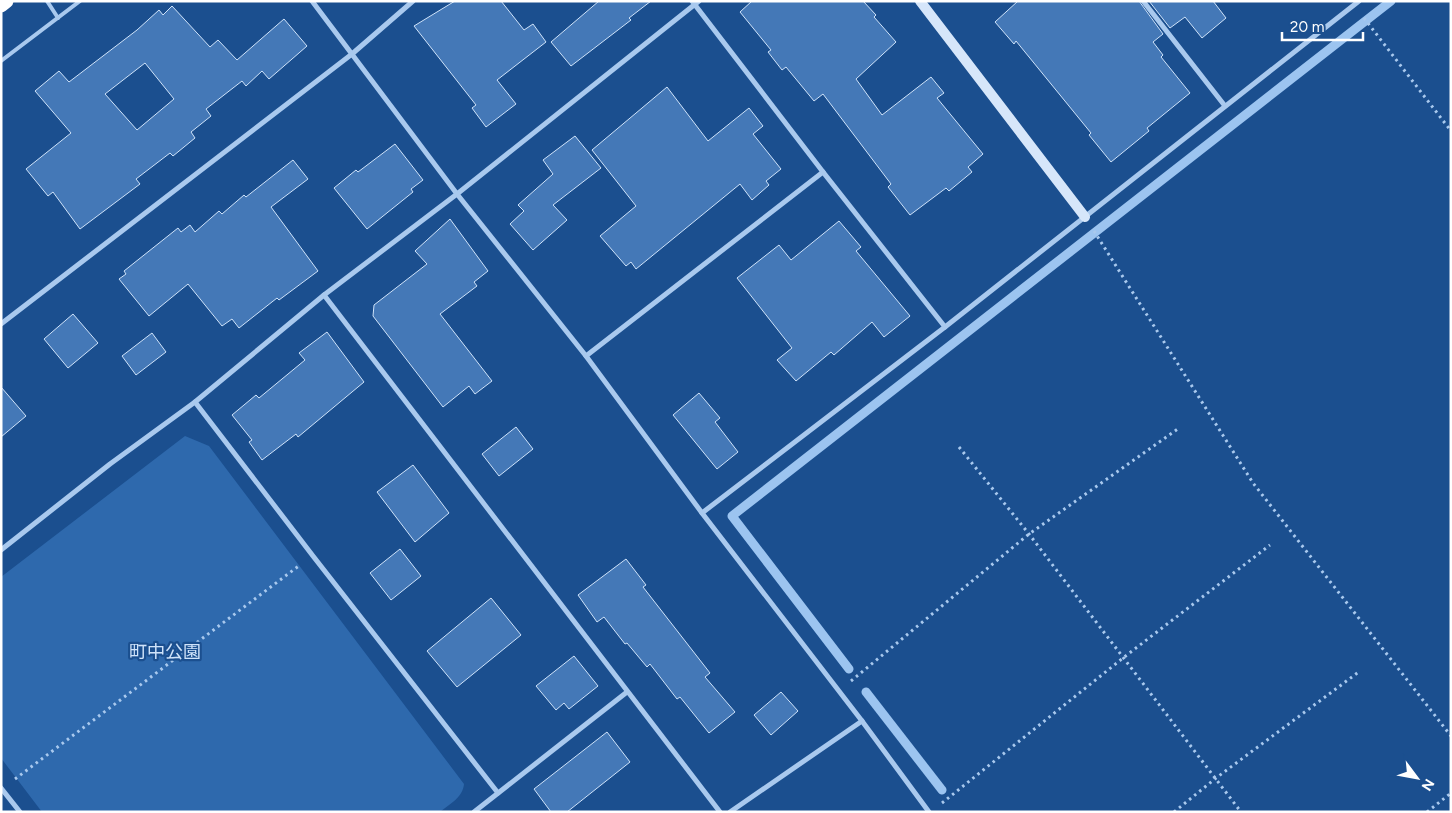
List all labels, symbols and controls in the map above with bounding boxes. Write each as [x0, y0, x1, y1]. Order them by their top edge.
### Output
scale bar [1282, 10, 1363, 42]
text: 20 m [1290, 18, 1324, 36]
park label: 町中公園 [129, 641, 201, 663]
north arrow [1392, 753, 1442, 803]
text: N [1418, 776, 1438, 794]

